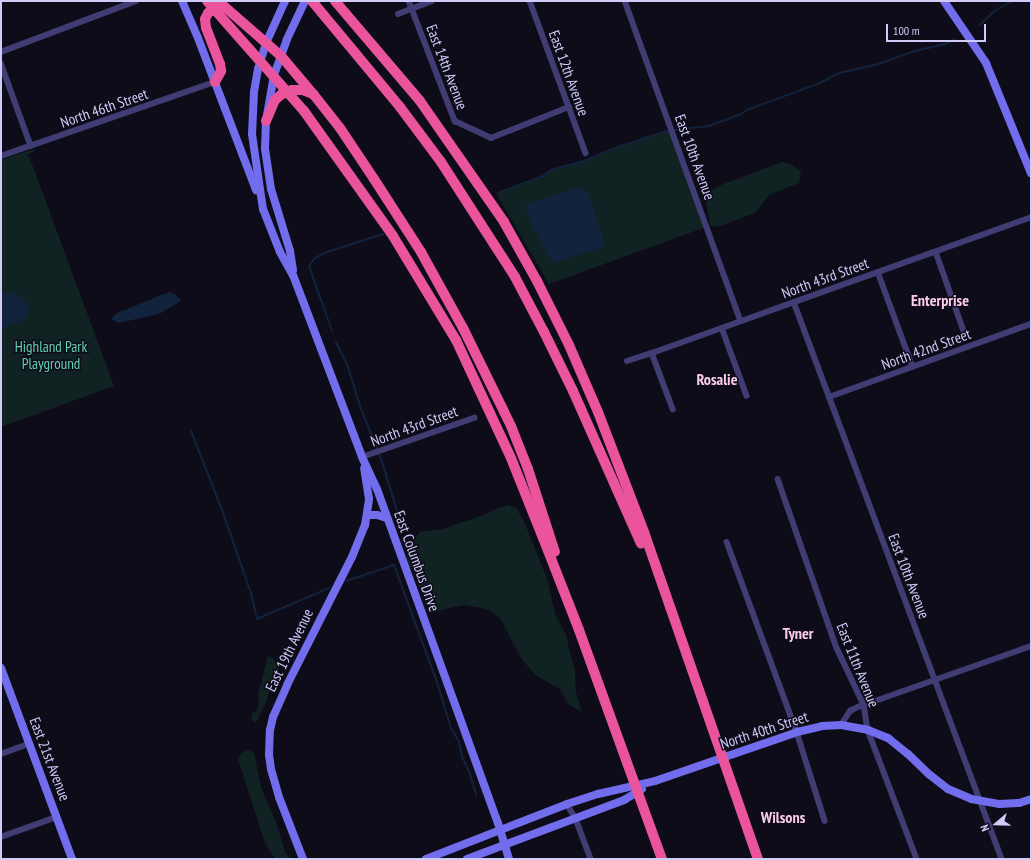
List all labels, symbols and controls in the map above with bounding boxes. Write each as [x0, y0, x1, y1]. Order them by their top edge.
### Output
scale bar [888, 16, 988, 42]
street label: East 14th Avenue [422, 22, 472, 112]
text: 100 m [893, 23, 920, 38]
street label: East 12th Avenue [545, 28, 593, 118]
street label: North 46th Street [58, 85, 150, 131]
street label: East 10th Avenue [671, 112, 719, 202]
street label: North 43rd Street [779, 254, 871, 302]
district label: Enterprise [911, 290, 969, 310]
street label: North 42nd Street [879, 325, 973, 373]
park label: Highland Park Playground [15, 337, 87, 372]
district label: Rosalie [696, 369, 738, 389]
street label: North 43rd Street [368, 402, 460, 450]
street label: East Columbus Drive [390, 508, 444, 614]
street label: East 10th Avenue [884, 531, 934, 621]
street label: East 19th Avenue [261, 606, 317, 694]
street label: East 11th Avenue [833, 620, 883, 710]
district label: Tyner [782, 623, 814, 643]
street label: North 40th Street [718, 707, 810, 753]
street label: East 21st Avenue [26, 714, 74, 804]
north arrow [976, 804, 1016, 844]
district label: Wilsons [761, 807, 805, 827]
text: N [977, 823, 992, 833]

